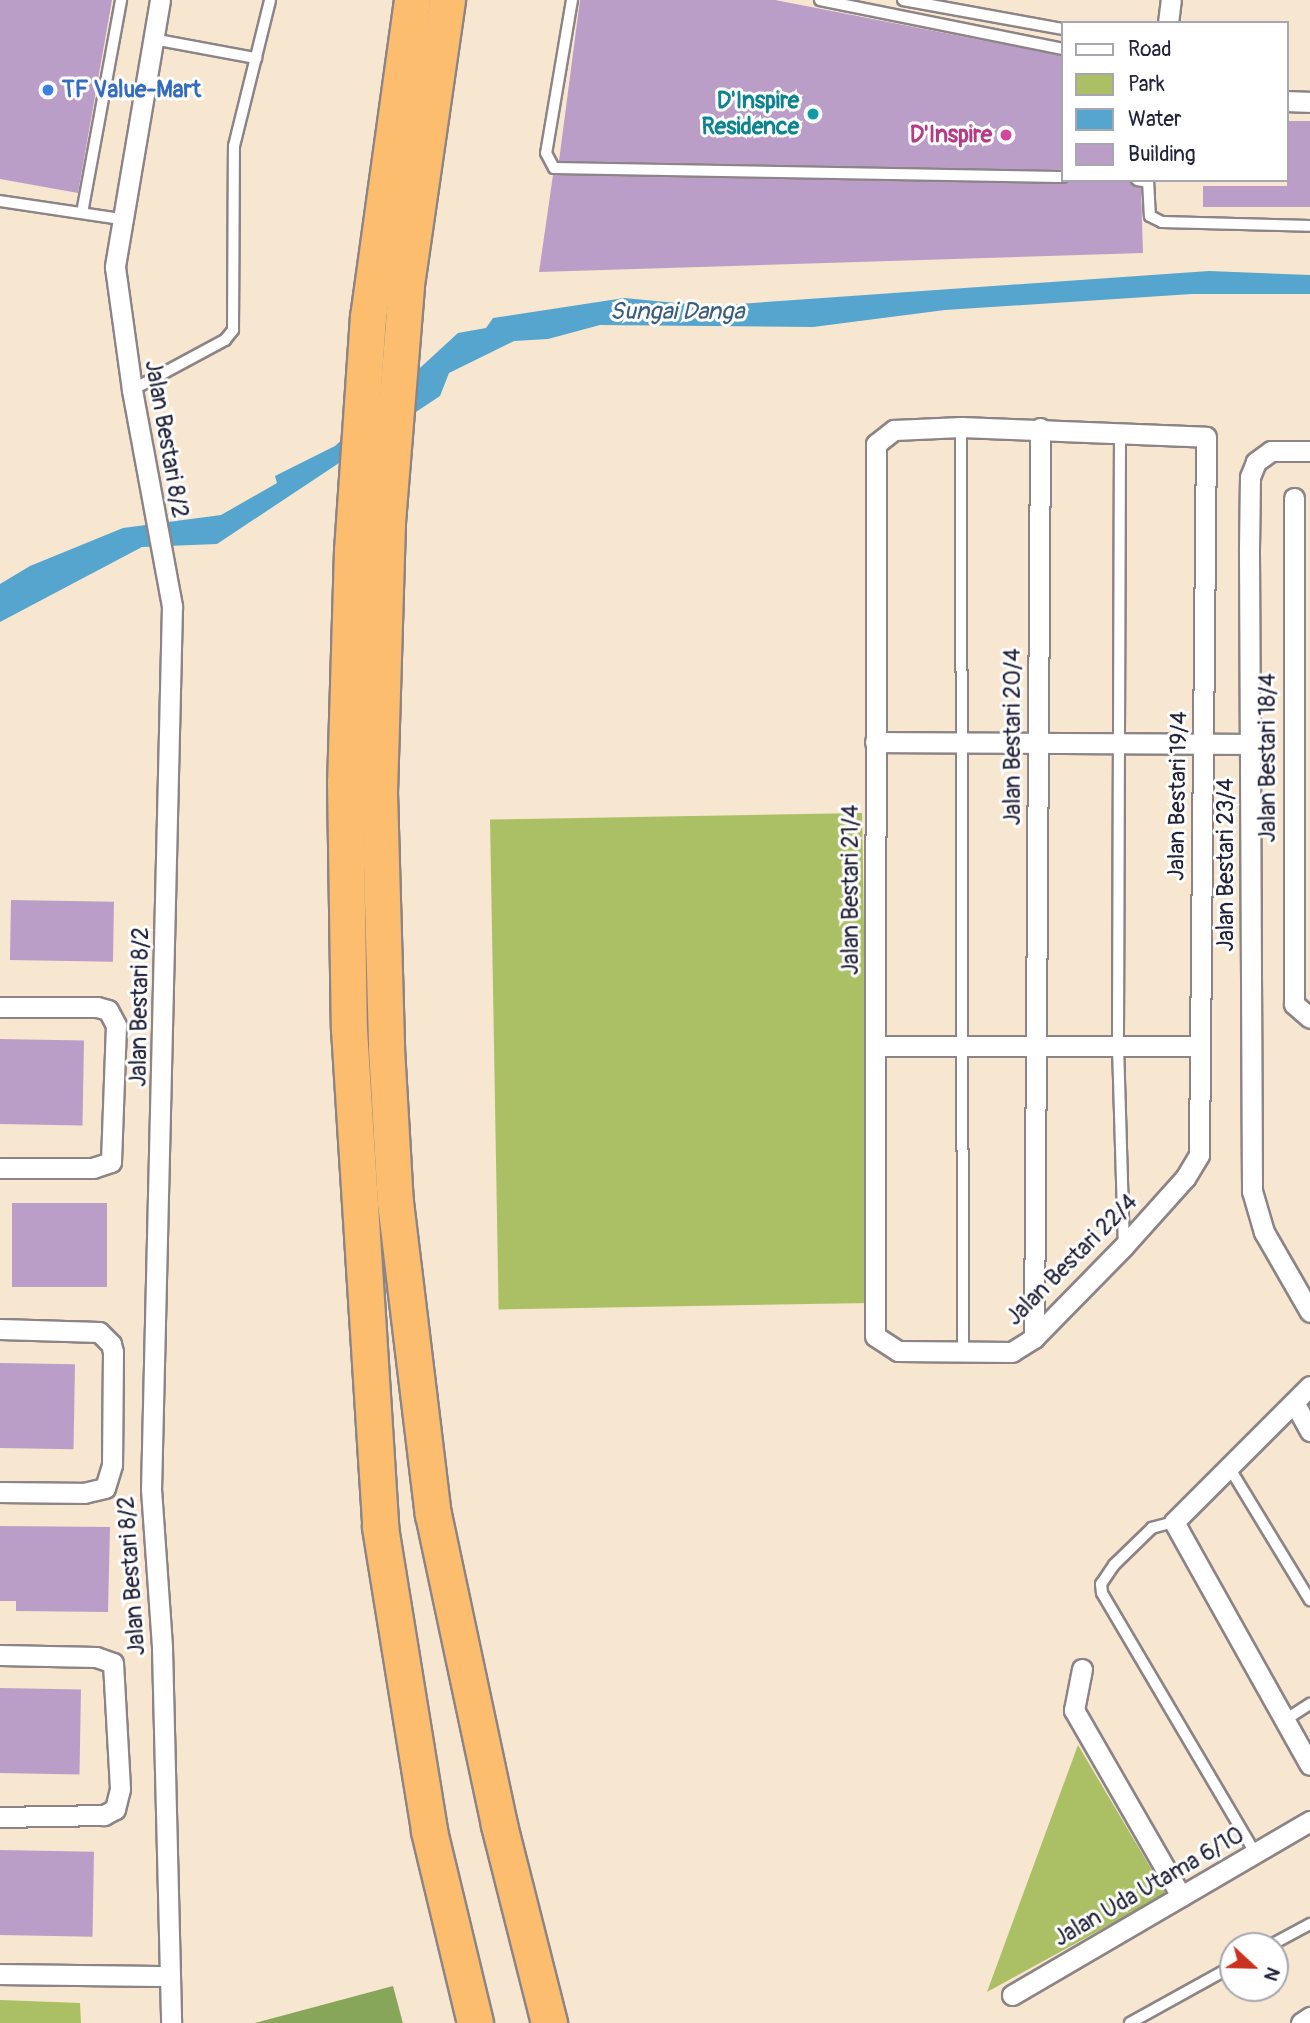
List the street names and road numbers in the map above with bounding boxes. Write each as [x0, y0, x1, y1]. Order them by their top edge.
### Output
street label: Jalan Bestari 8/2 [139, 358, 193, 520]
street label: Jalan Bestari 20/4 [999, 648, 1027, 826]
street label: Jalan Bestari 18/4 [1254, 673, 1282, 843]
street label: Jalan Bestari 19/4 [1163, 711, 1193, 881]
street label: Jalan Bestari 23/4 [1212, 778, 1240, 952]
street label: Jalan Bestari 21/4 [837, 805, 865, 975]
street label: Jalan Bestari 8/2 [125, 927, 155, 1087]
street label: Jalan Bestari 22/4 [1001, 1189, 1143, 1331]
street label: Jalan Bestari 8/2 [113, 1495, 151, 1657]
street label: Jalan Uda Utama 6/10 [1049, 1821, 1249, 1953]

